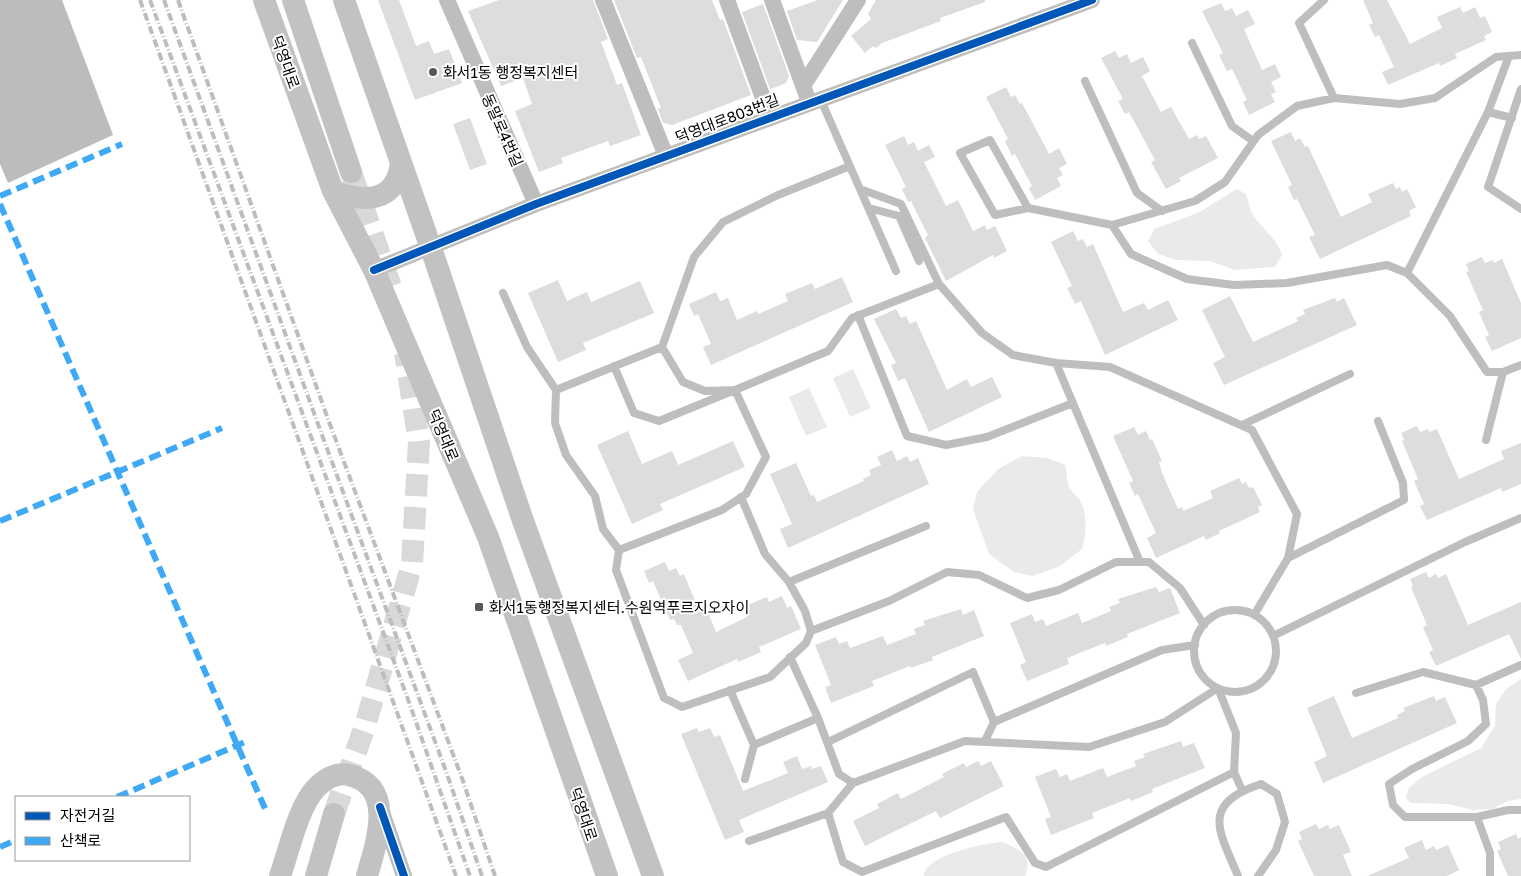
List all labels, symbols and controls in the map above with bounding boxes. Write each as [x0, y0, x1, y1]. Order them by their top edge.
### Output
street label: 덕영대로 [268, 33, 304, 91]
place label: 화서1동 행정복지센터 [443, 63, 578, 81]
marker: 화서1동 행정복지센터 [427, 66, 439, 78]
street label: 덕영대로803번길 [672, 90, 782, 146]
street label: 동말로4번길 [479, 91, 527, 169]
street label: 덕영대로 [425, 406, 463, 464]
place label: 화서1동행정복지센터.수원역푸르지오자이 [489, 598, 749, 616]
marker: 화서1동행정복지센터.수원역푸르지오자이 [473, 601, 485, 613]
street label: 덕영대로 [567, 785, 601, 843]
legend [15, 796, 190, 861]
text: 자전거길 [60, 806, 115, 824]
text: 산책로 [60, 831, 101, 849]

